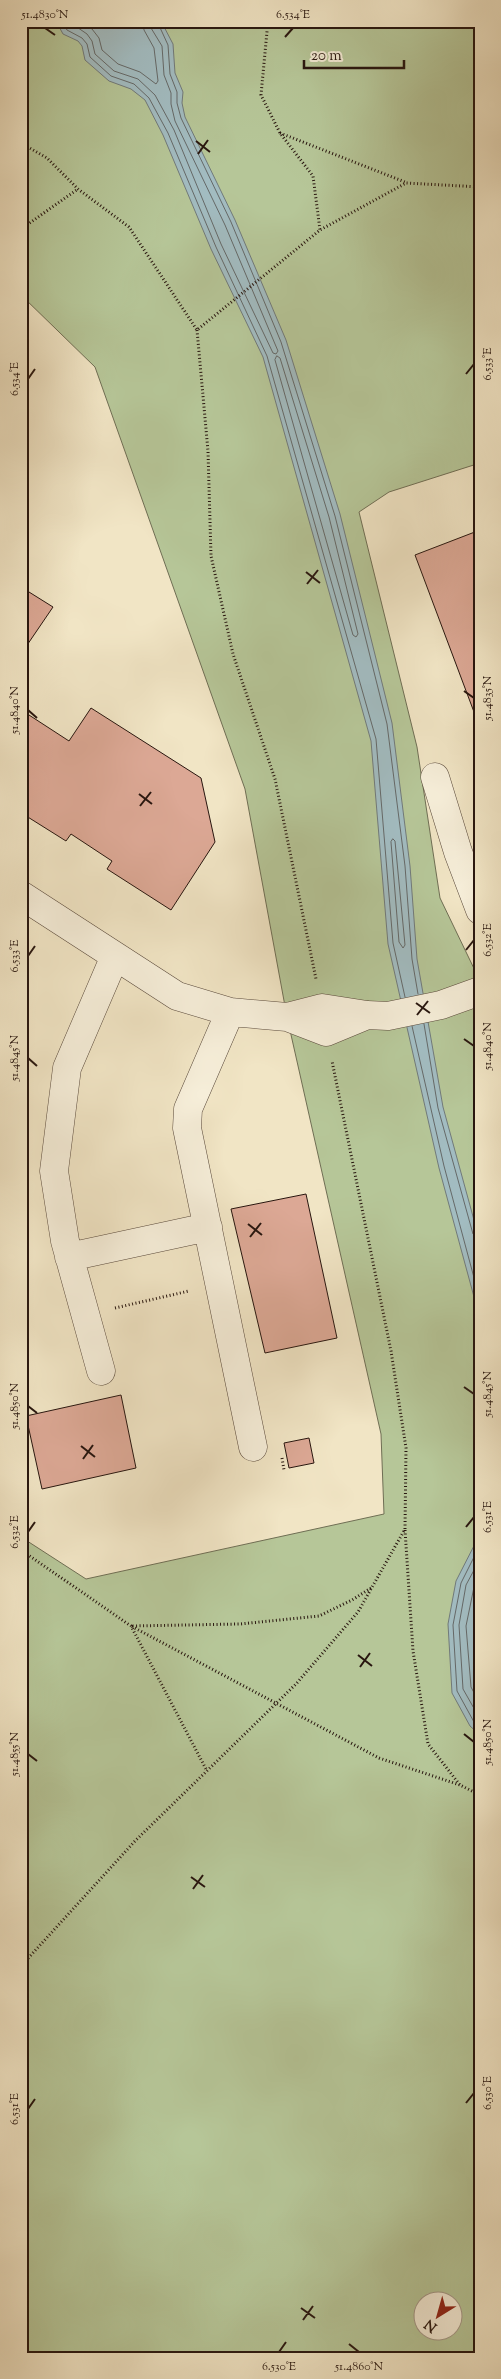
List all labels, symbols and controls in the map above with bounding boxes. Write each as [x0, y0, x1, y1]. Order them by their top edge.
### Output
text: 51.4830°N [21, 6, 69, 24]
text: 6.534°E [276, 6, 311, 24]
scale bar [304, 38, 404, 70]
text: 20 m [311, 46, 342, 67]
text: 6.533°E [479, 347, 497, 380]
text: 6.534°E [6, 361, 24, 396]
text: 51.4835°N [479, 675, 497, 721]
text: 51.4840°N [6, 686, 24, 735]
text: 6.532°E [479, 923, 497, 957]
text: 6.533°E [6, 939, 24, 972]
text: 51.4840°N [479, 1022, 497, 1071]
text: 51.4845°N [6, 1035, 24, 1082]
text: 51.4845°N [479, 1371, 497, 1418]
text: 51.4850°N [6, 1383, 24, 1430]
text: 6.531°E [479, 1500, 497, 1533]
text: 6.532°E [6, 1515, 24, 1549]
text: 51.4850°N [479, 1719, 497, 1766]
text: 51.4855°N [6, 1731, 24, 1777]
text: 6.530°E [479, 2075, 497, 2110]
text: 6.531°E [6, 2092, 24, 2125]
north arrow [414, 2292, 464, 2342]
text: N [421, 2313, 442, 2336]
text: 6.530°E [262, 2358, 297, 2376]
text: 51.4860°N [334, 2358, 383, 2376]

